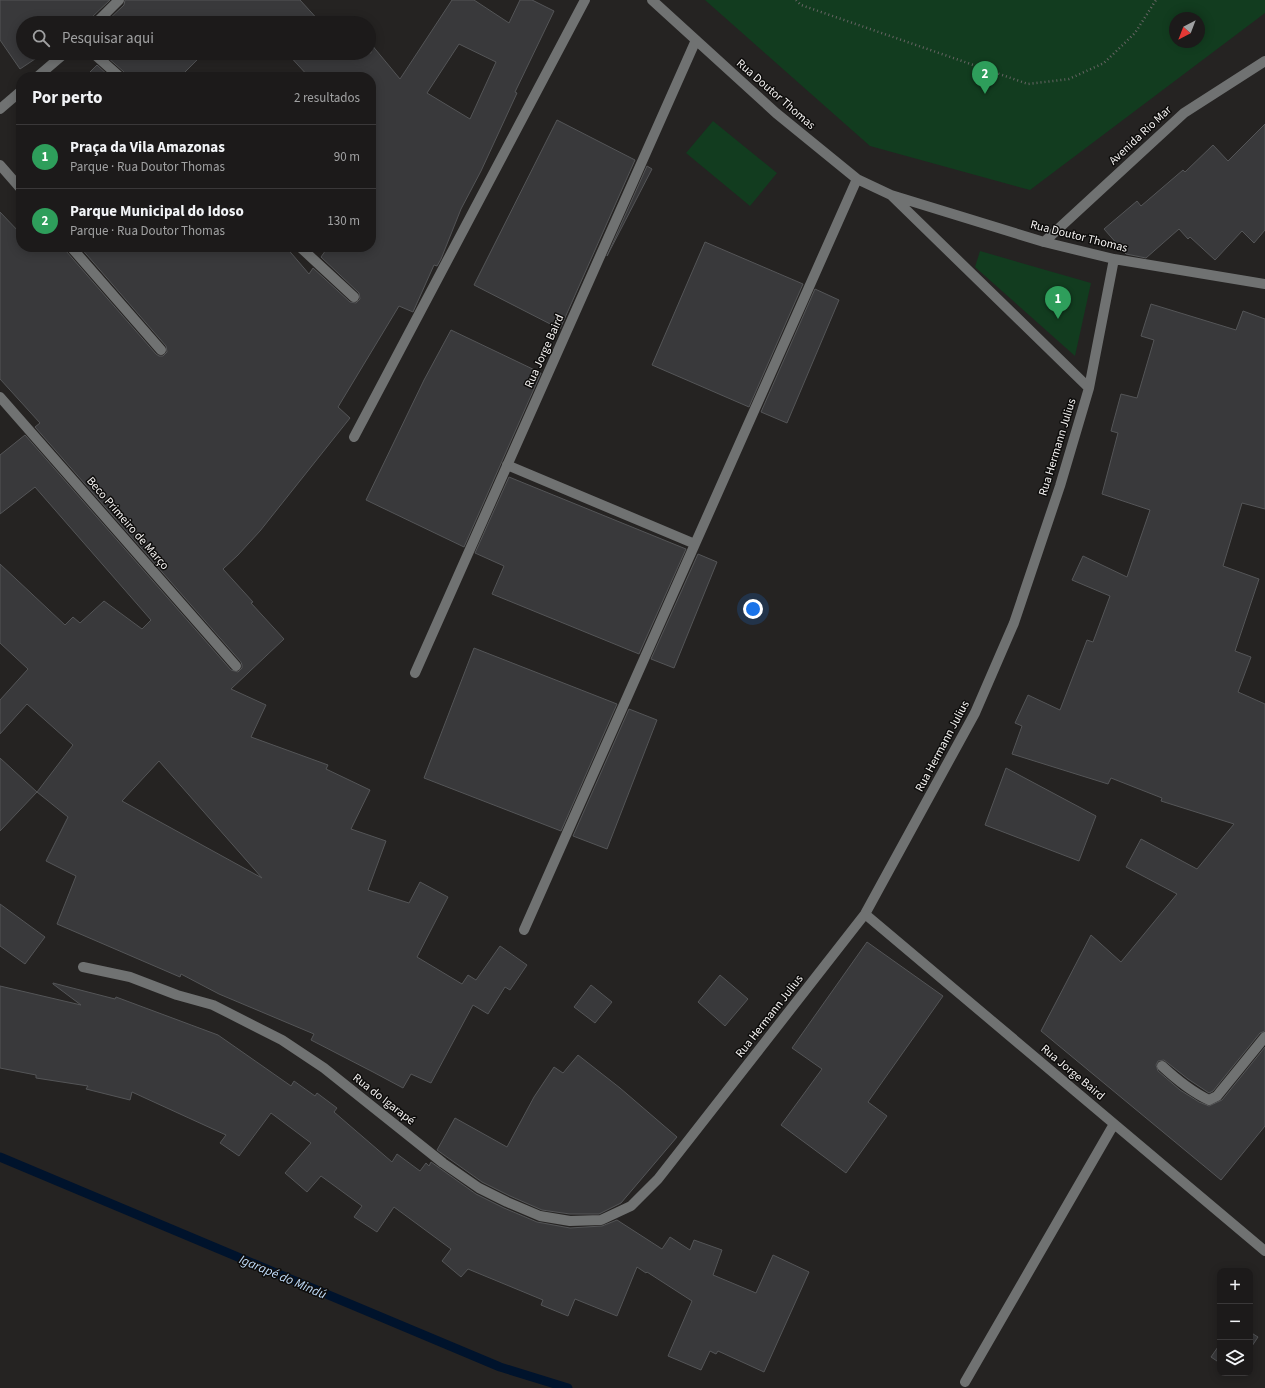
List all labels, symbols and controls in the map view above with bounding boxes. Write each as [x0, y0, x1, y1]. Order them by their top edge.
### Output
north arrow [1169, 12, 1205, 48]
search box [16, 16, 376, 60]
icon: search [30, 27, 52, 49]
text: Pesquisar aqui [62, 28, 154, 49]
street label: Rua Doutor Thomas [732, 55, 819, 133]
pin: 2 [972, 61, 998, 94]
text: Por perto [32, 86, 102, 110]
text: 2 resultados [294, 89, 360, 107]
street label: Avenida Rio Mar [1105, 101, 1176, 169]
text: Praça da Vila Amazonas [70, 137, 225, 158]
text: 1 [42, 148, 48, 166]
text: 90 m [334, 148, 360, 166]
text: Parque · Rua Doutor Thomas [70, 158, 225, 176]
text: Parque Municipal do Idoso [70, 201, 244, 222]
text: 2 [42, 212, 48, 230]
text: 130 m [327, 212, 360, 230]
street label: Rua Doutor Thomas [1028, 216, 1129, 257]
text: Parque · Rua Doutor Thomas [70, 222, 225, 240]
pin: 1 [1045, 286, 1071, 319]
street label: Rua Jorge Baird [521, 312, 568, 391]
street label: Rua Hermann Julius [1035, 396, 1080, 498]
street label: Beco Primeiro de Março [82, 473, 173, 574]
your location [743, 599, 763, 619]
street label: Rua Hermann Julius [911, 698, 974, 795]
street label: Rua Hermann Julius [732, 971, 807, 1061]
street label: Rua Jorge Baird [1037, 1040, 1108, 1104]
street label: Rua do Igarapé [349, 1070, 418, 1129]
water label: Igarapé do Mindú [236, 1250, 329, 1304]
map controls [1217, 1268, 1253, 1376]
button: + [1217, 1268, 1253, 1304]
button: − [1217, 1304, 1253, 1340]
button: layers [1217, 1340, 1253, 1376]

